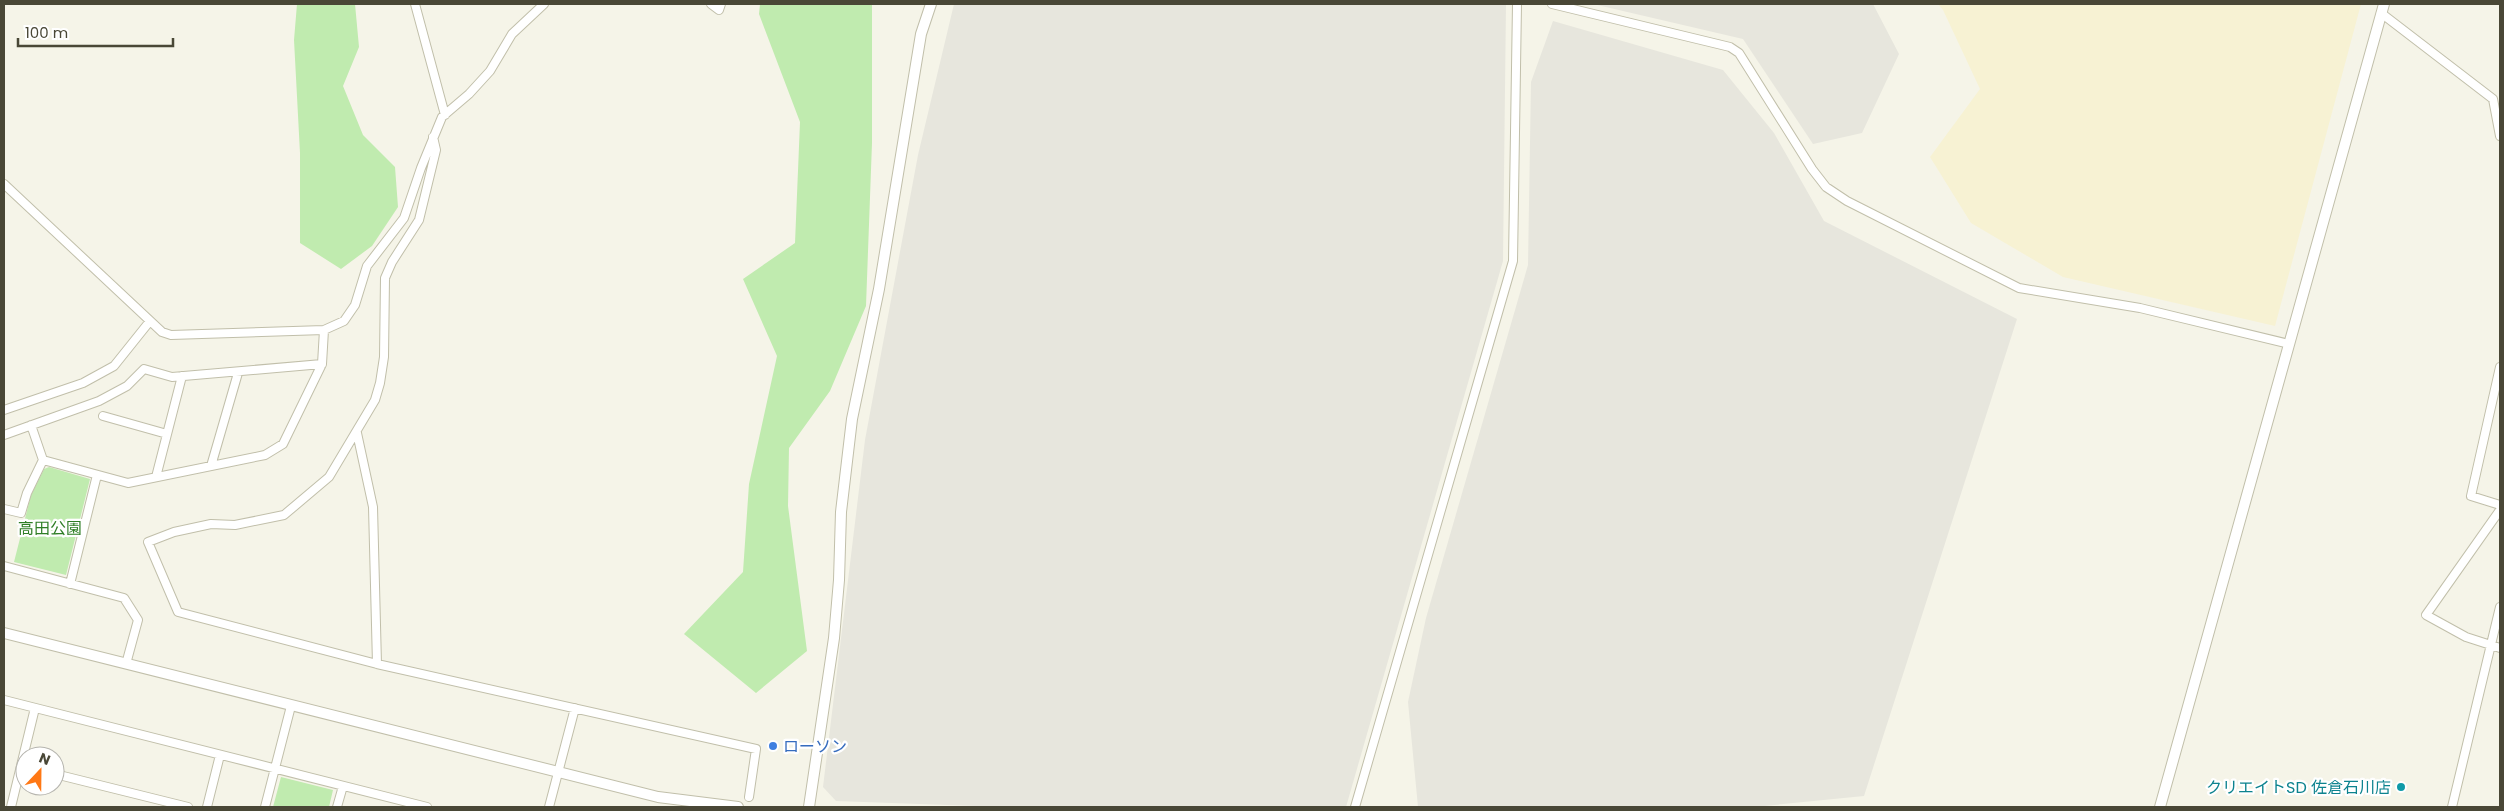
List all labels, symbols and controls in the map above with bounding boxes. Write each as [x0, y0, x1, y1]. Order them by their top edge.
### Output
scale bar [18, 15, 172, 47]
text: 100 m [25, 22, 68, 43]
park label: 高田公園 [18, 517, 82, 540]
place label: ローソン [783, 735, 847, 758]
marker: ローソン [767, 740, 779, 752]
north arrow [15, 746, 65, 796]
text: N [36, 748, 53, 770]
place label: クリエイトSD 佐倉石川店 [2206, 776, 2391, 799]
marker: クリエイトSD 佐倉石川店 [2395, 781, 2407, 793]

